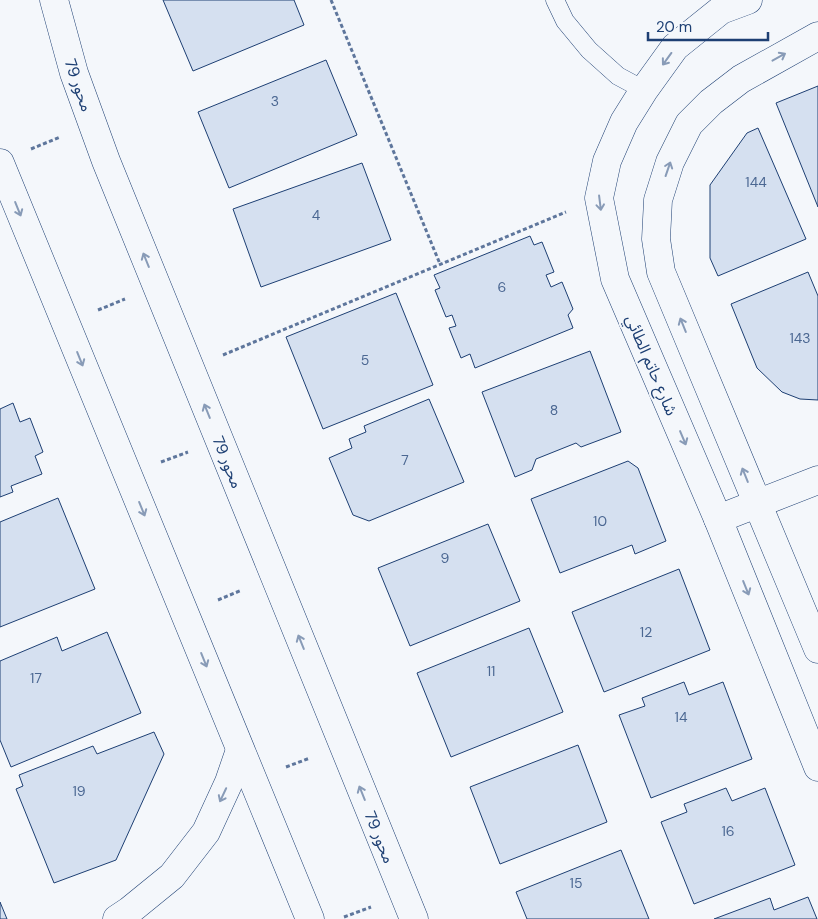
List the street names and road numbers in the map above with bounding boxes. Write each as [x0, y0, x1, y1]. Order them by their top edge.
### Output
street label: محور 79 [60, 56, 97, 114]
street label: شارع حاتم الطائي [619, 312, 682, 420]
street label: محور 79 [208, 433, 247, 491]
street label: محور 79 [360, 808, 399, 866]

